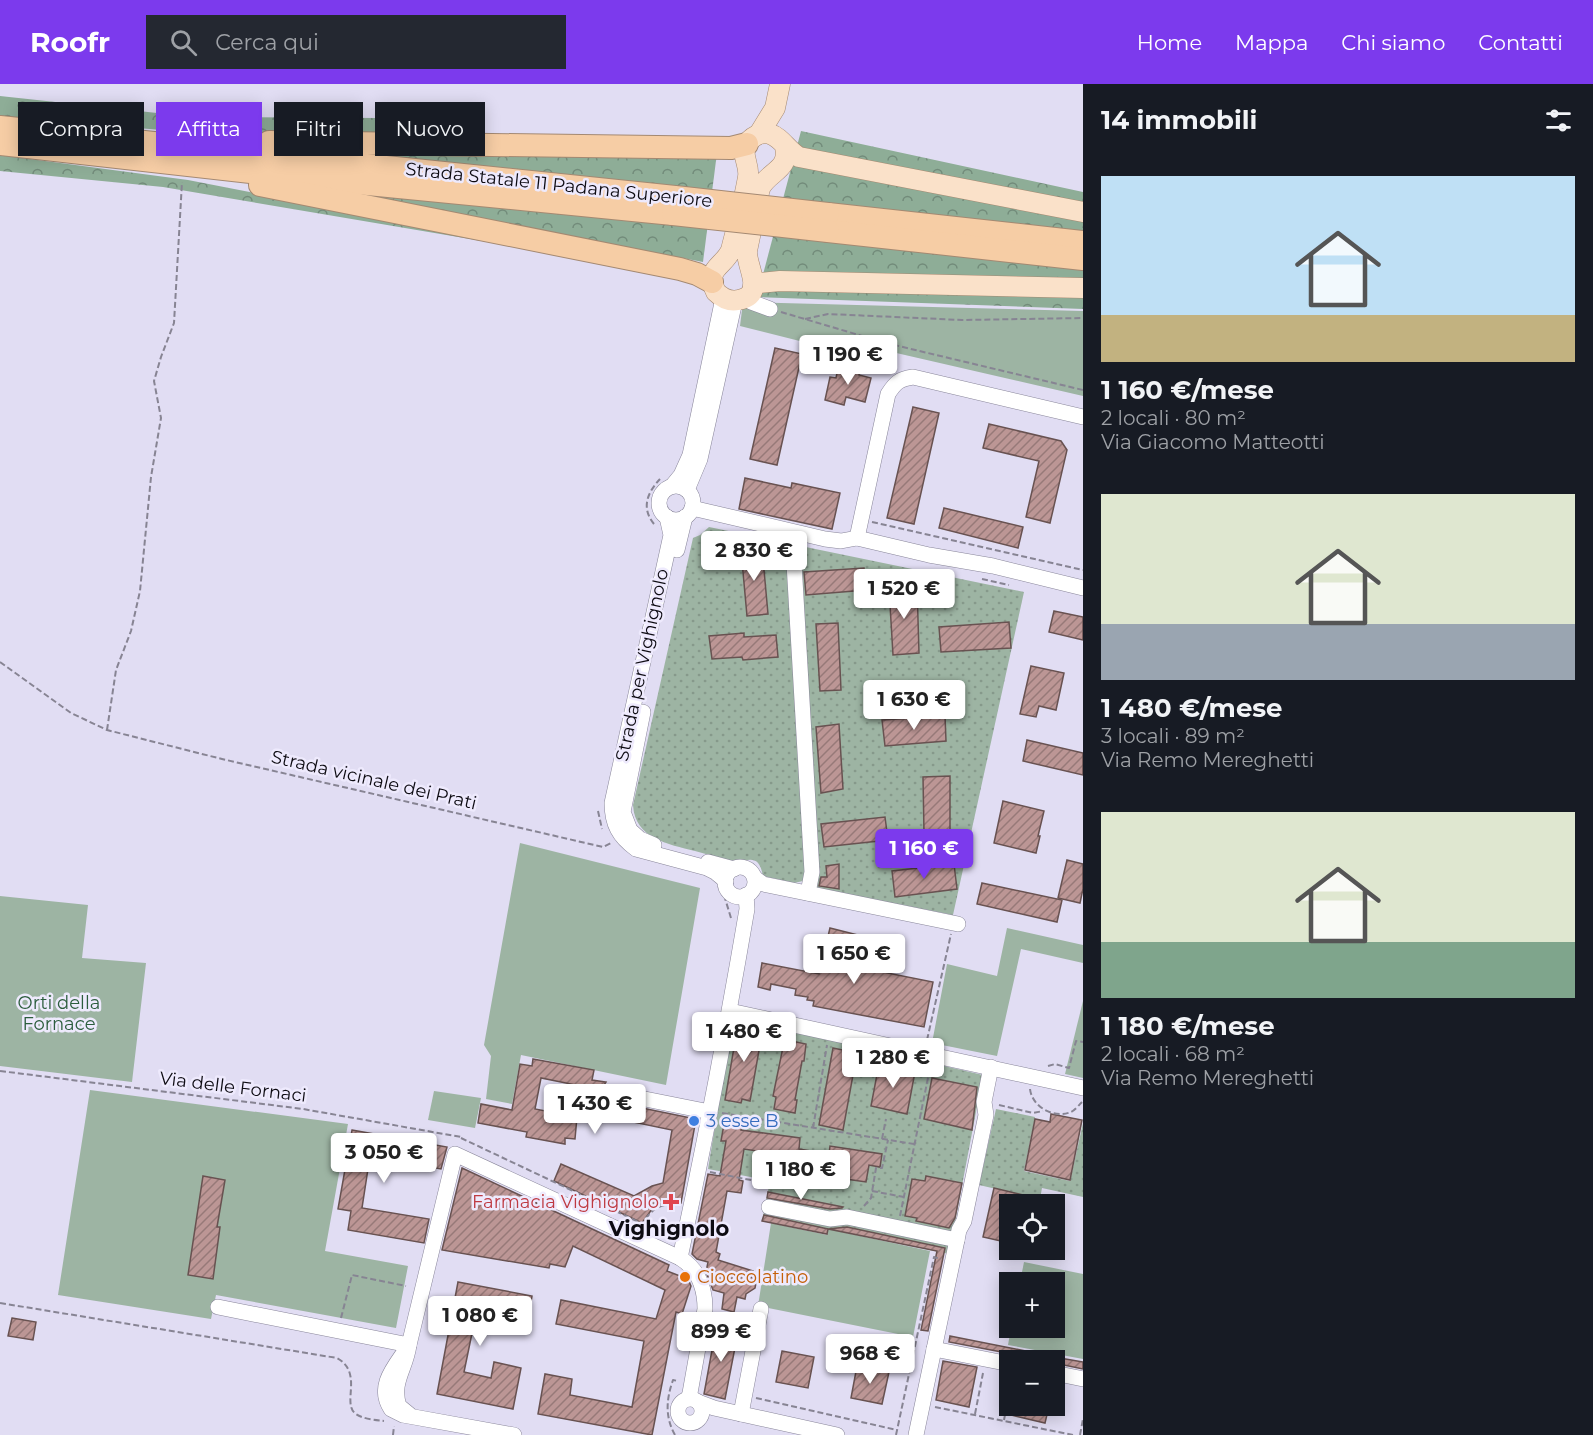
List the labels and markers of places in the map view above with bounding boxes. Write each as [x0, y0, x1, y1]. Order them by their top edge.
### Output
pin: 1 190 € [793, 335, 903, 386]
pin: 2 830 € [699, 531, 809, 582]
pin: 1 520 € [849, 569, 959, 620]
pin: 1 630 € [859, 680, 969, 731]
pin: 1 160 € [869, 829, 979, 880]
pin: 1 650 € [799, 934, 909, 985]
pin: 1 480 € [689, 1012, 799, 1063]
pin: 1 280 € [838, 1038, 948, 1089]
pin: 1 430 € [540, 1084, 650, 1135]
place label: 3 esse B [706, 1110, 778, 1132]
marker: 3 esse B [687, 1114, 701, 1128]
pin: 3 050 € [329, 1133, 439, 1184]
pin: 1 180 € [746, 1150, 856, 1201]
place label: Farmacia Vighignolo [472, 1191, 659, 1213]
marker: Farmacia Vighignolo [664, 1195, 678, 1209]
place label: Cioccolatino [697, 1266, 808, 1288]
marker: Cioccolatino [678, 1270, 692, 1284]
pin: 1 080 € [425, 1296, 535, 1347]
pin: 899 € [679, 1312, 763, 1363]
pin: 968 € [828, 1334, 912, 1385]

